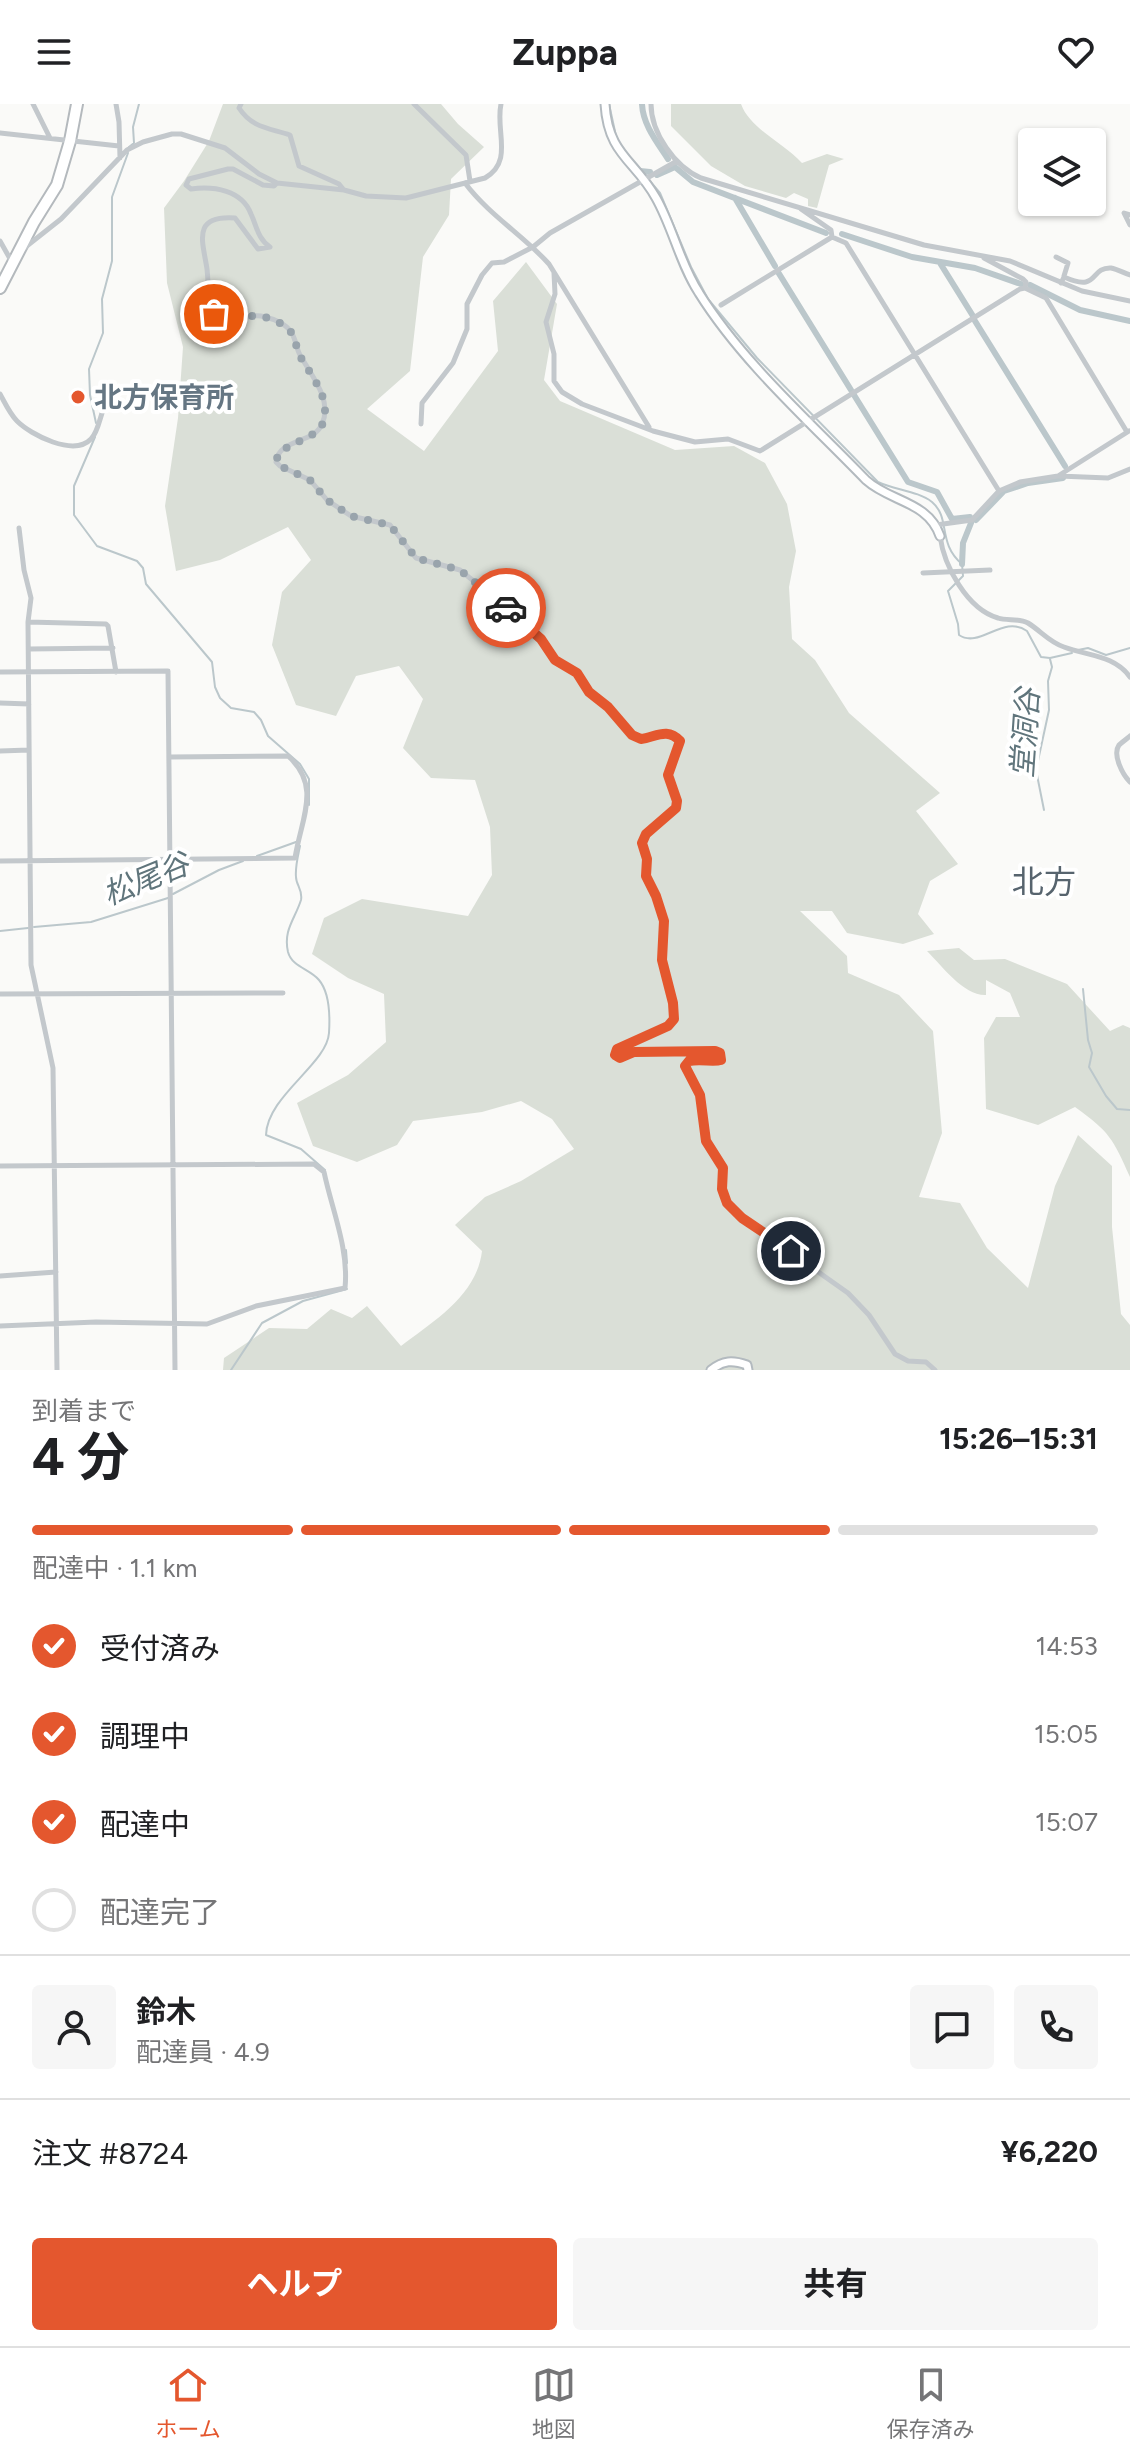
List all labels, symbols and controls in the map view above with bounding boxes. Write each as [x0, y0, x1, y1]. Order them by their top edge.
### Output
icon: menu [32, 30, 76, 74]
icon: heart [1054, 30, 1098, 74]
text: Zuppa [512, 31, 618, 74]
map controls [1018, 128, 1106, 216]
button: layers [1018, 128, 1106, 216]
pin [180, 280, 248, 348]
icon: bag [192, 292, 236, 336]
place label: 北方保育所 [94, 380, 234, 414]
marker: 北方保育所 [69, 388, 87, 406]
courier [466, 568, 546, 648]
icon: car [484, 586, 528, 630]
water label: 堂洞谷 [1003, 684, 1047, 779]
water label: 松尾谷 [97, 844, 197, 913]
district label: 北方 [1012, 863, 1076, 901]
pin [757, 1217, 825, 1285]
icon: home [769, 1229, 813, 1273]
text: 到着まで [32, 1395, 136, 1427]
text: 15:26–15:31 [939, 1420, 1098, 1457]
text: 4 分 [32, 1426, 129, 1488]
text: 配達中 · 1.1 km [32, 1552, 198, 1584]
icon: check [32, 1624, 76, 1668]
text: 受付済み [100, 1630, 220, 1667]
text: 14:53 [1035, 1630, 1098, 1662]
icon: check [32, 1712, 76, 1756]
text: 調理中 [100, 1718, 190, 1755]
text: 15:05 [1034, 1718, 1098, 1750]
icon: check [32, 1800, 76, 1844]
text: 配達中 [100, 1806, 190, 1843]
text: 15:07 [1035, 1806, 1098, 1838]
text: 配達完了 [100, 1894, 220, 1931]
button: person [32, 1985, 116, 2069]
button: chat [910, 1985, 994, 2069]
button: phone [1014, 1985, 1098, 2069]
text: 鈴木 [136, 1993, 196, 2030]
text: 配達員 · 4.9 [136, 2036, 270, 2068]
text: ¥6,220 [1001, 2133, 1098, 2170]
text: 注文 #8724 [32, 2135, 188, 2172]
button: ヘルプ [32, 2238, 557, 2330]
button: 共有 [573, 2238, 1098, 2330]
tab: ホーム [155, 2363, 221, 2443]
tab: 地図 [532, 2363, 576, 2443]
tab: 保存済み [887, 2363, 975, 2443]

